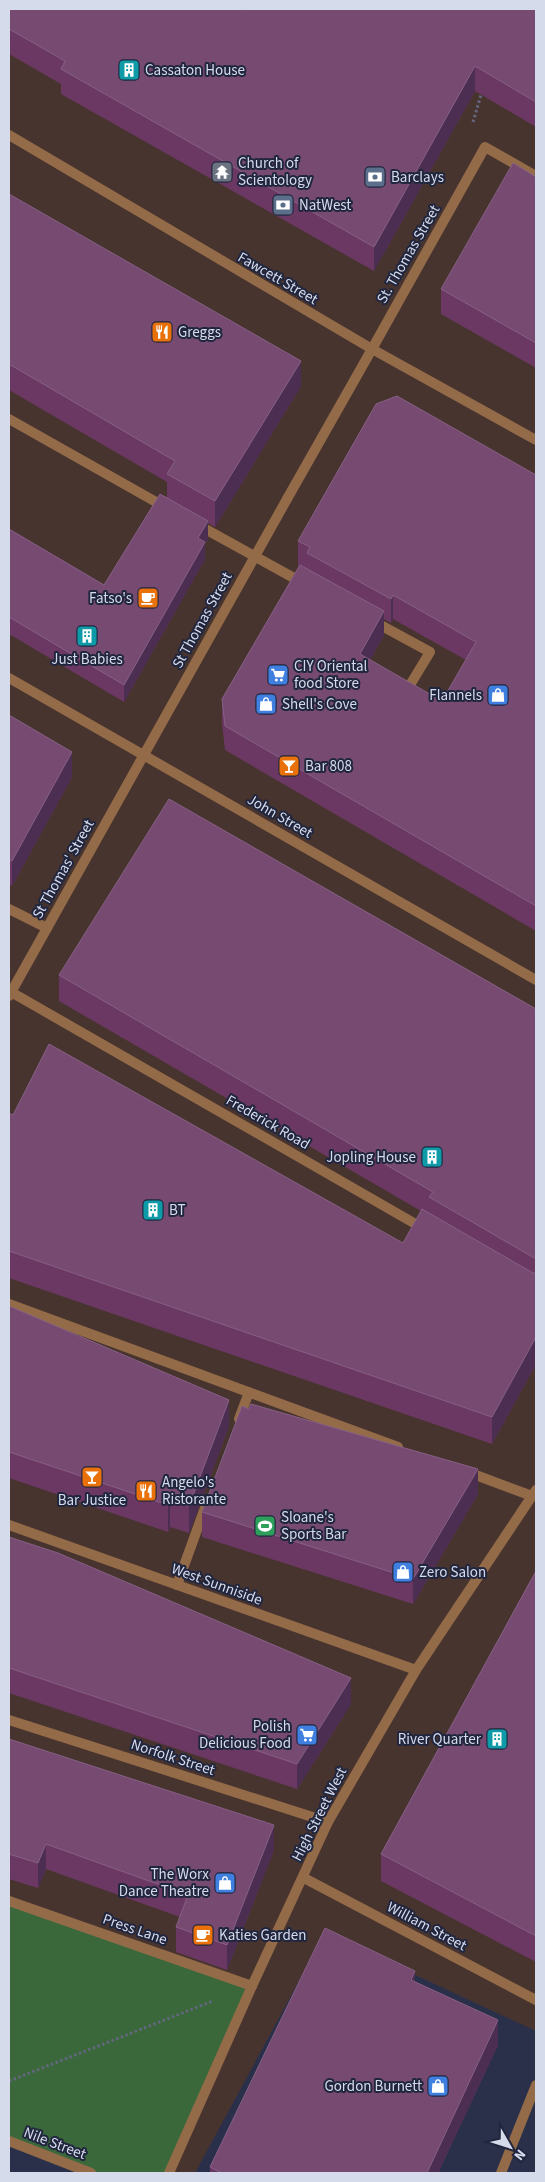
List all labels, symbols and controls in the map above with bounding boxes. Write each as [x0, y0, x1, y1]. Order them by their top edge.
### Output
building icon: Cassaton House [117, 58, 141, 82]
place label: Cassaton House [145, 60, 245, 81]
place label: Church of Scientology [238, 153, 312, 191]
temple icon: Church of Scientology [210, 160, 234, 184]
bank icon: Barclays [363, 165, 387, 189]
place label: Barclays [391, 167, 444, 188]
bank icon: NatWest [271, 193, 295, 217]
place label: NatWest [299, 195, 351, 216]
street label: St. Thomas Street [372, 201, 445, 307]
street label: Fawcett Street [234, 247, 322, 310]
restaurant icon: Greggs [150, 320, 174, 344]
place label: Greggs [178, 322, 221, 343]
street label: St Thomas Street [167, 568, 238, 672]
cafe icon: Fatso's [136, 586, 160, 610]
place label: Fatso's [89, 588, 132, 609]
building icon: Just Babies [75, 624, 99, 648]
place label: Just Babies [51, 649, 123, 670]
place label: CIY Oriental food Store [294, 656, 367, 694]
supermarket icon: CIY Oriental food Store [266, 663, 290, 687]
shop icon: Flannels [486, 683, 510, 707]
place label: Flannels [429, 685, 482, 706]
shop icon: Shell's Cove [254, 692, 278, 716]
place label: Shell's Cove [282, 694, 357, 715]
bar icon: Bar 808 [277, 754, 301, 778]
place label: Bar 808 [305, 756, 352, 777]
street label: John Street [243, 789, 316, 844]
street label: St Thomas' Street [27, 816, 99, 923]
street label: Frederick Road [222, 1090, 314, 1155]
building icon: Jopling House [420, 1145, 444, 1169]
place label: Jopling House [326, 1147, 416, 1168]
building icon: BT [141, 1198, 165, 1222]
place label: BT [169, 1200, 186, 1221]
bar icon: Bar Justice [80, 1465, 104, 1489]
place label: Angelo's Ristorante [162, 1472, 226, 1510]
restaurant icon: Angelo's Ristorante [134, 1479, 158, 1503]
place label: Bar Justice [58, 1490, 126, 1511]
place label: Sloane's Sports Bar [281, 1507, 347, 1545]
sports icon: Sloane's Sports Bar [253, 1514, 277, 1538]
street label: West Sunniside [168, 1558, 265, 1611]
shop icon: Zero Salon [391, 1560, 415, 1584]
place label: Zero Salon [419, 1562, 486, 1583]
place label: Polish Delicious Food [199, 1716, 291, 1754]
supermarket icon: Polish Delicious Food [295, 1723, 319, 1747]
building icon: River Quarter [485, 1727, 509, 1751]
place label: River Quarter [398, 1729, 482, 1750]
street label: Norfolk Street [128, 1734, 218, 1781]
street label: High Street West [287, 1764, 352, 1865]
place label: The Worx Dance Theatre [119, 1864, 209, 1902]
shop icon: The Worx Dance Theatre [213, 1871, 237, 1895]
street label: William Street [383, 1897, 470, 1956]
street label: Press Lane [100, 1909, 170, 1950]
cafe icon: Katies Garden [191, 1923, 215, 1947]
place label: Katies Garden [219, 1925, 306, 1946]
shop icon: Gordon Burnett [426, 2074, 450, 2098]
place label: Gordon Burnett [324, 2076, 422, 2097]
street label: Nile Street [21, 2122, 89, 2165]
north arrow [485, 2122, 535, 2172]
text: N [509, 2145, 530, 2164]

